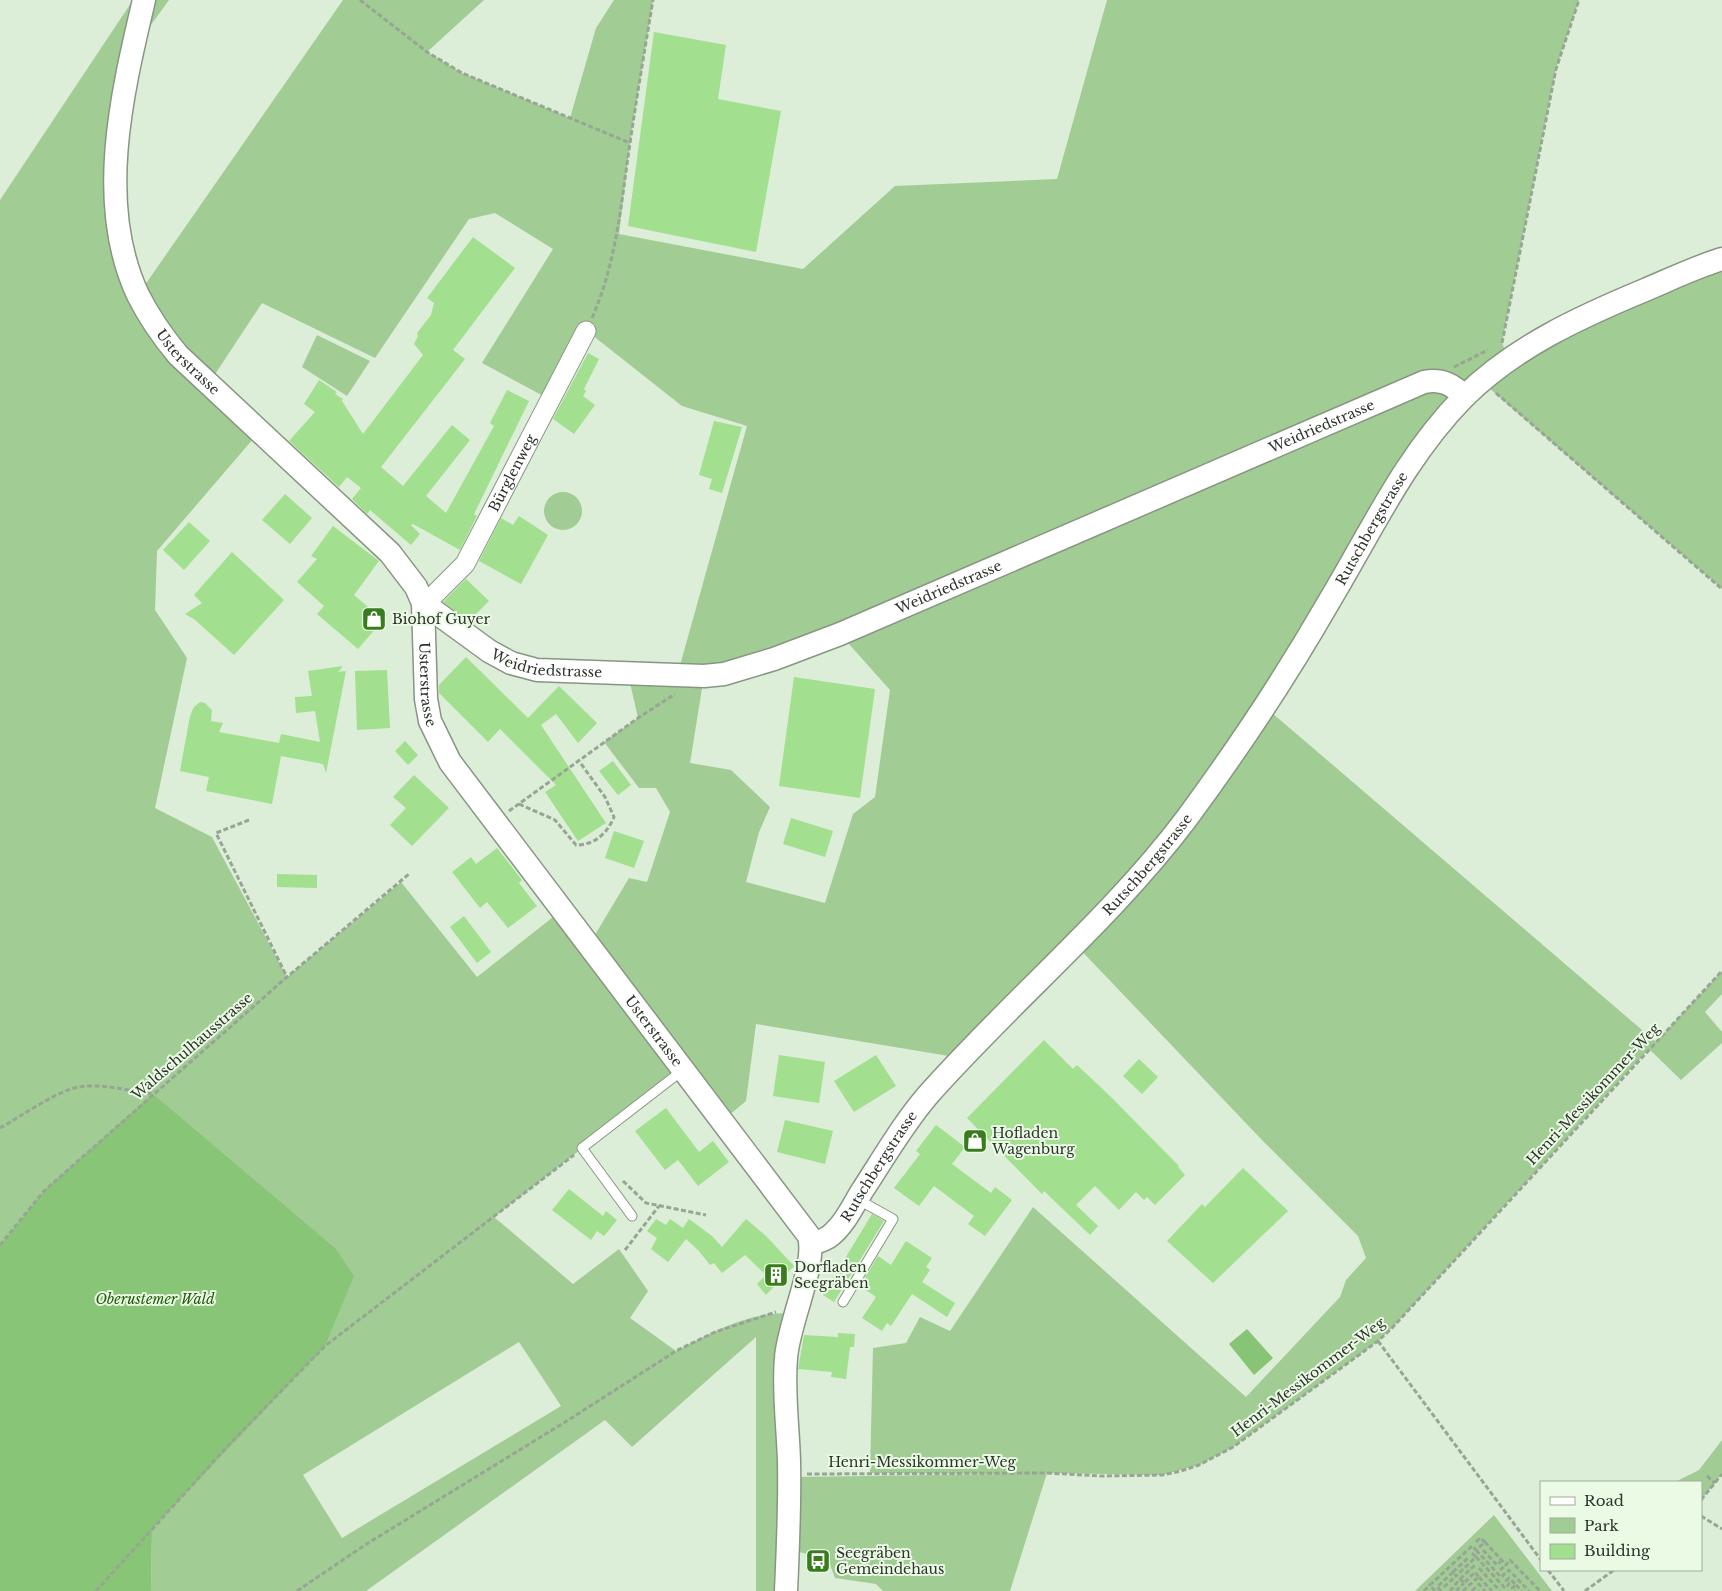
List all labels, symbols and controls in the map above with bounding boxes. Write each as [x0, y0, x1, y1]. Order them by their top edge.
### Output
street label: Usterstrasse [152, 326, 224, 399]
street label: Weidriedstrasse [1265, 395, 1377, 457]
street label: Bürglenweg [485, 430, 540, 515]
street label: Rutschbergstrasse [1332, 468, 1412, 588]
street label: Weidriedstrasse [892, 556, 1004, 618]
shop icon: Biohof Guyer [361, 606, 387, 632]
place label: Biohof Guyer [392, 610, 490, 628]
street label: Usterstrasse [415, 642, 441, 730]
street label: Weidriedstrasse [487, 644, 602, 681]
street label: Rutschbergstrasse [1099, 810, 1196, 919]
street label: Waldschulhausstrasse [127, 989, 256, 1104]
street label: Usterstrasse [621, 992, 687, 1070]
street label: Henri-Messikommer-Weg [1522, 1019, 1664, 1169]
street label: Rutschbergstrasse [837, 1107, 921, 1225]
place label: Hofladen Wagenburg [991, 1124, 1075, 1158]
shop icon: Hofladen Wagenburg [962, 1128, 988, 1154]
place label: Dorfladen Seegräben [794, 1258, 869, 1292]
building icon: Dorfladen Seegräben [763, 1262, 789, 1288]
park label: Oberustemer Wald [95, 1290, 215, 1308]
street label: Henri-Messikommer-Weg [1228, 1313, 1389, 1441]
street label: Henri-Messikommer-Weg [828, 1453, 1016, 1471]
legend [1540, 1481, 1702, 1571]
text: Road [1584, 1491, 1624, 1510]
text: Park [1584, 1516, 1620, 1535]
text: Building [1584, 1541, 1651, 1560]
place label: Seegräben Gemeindehaus [836, 1544, 944, 1578]
bus stop icon: Seegräben Gemeindehaus [805, 1548, 831, 1574]

